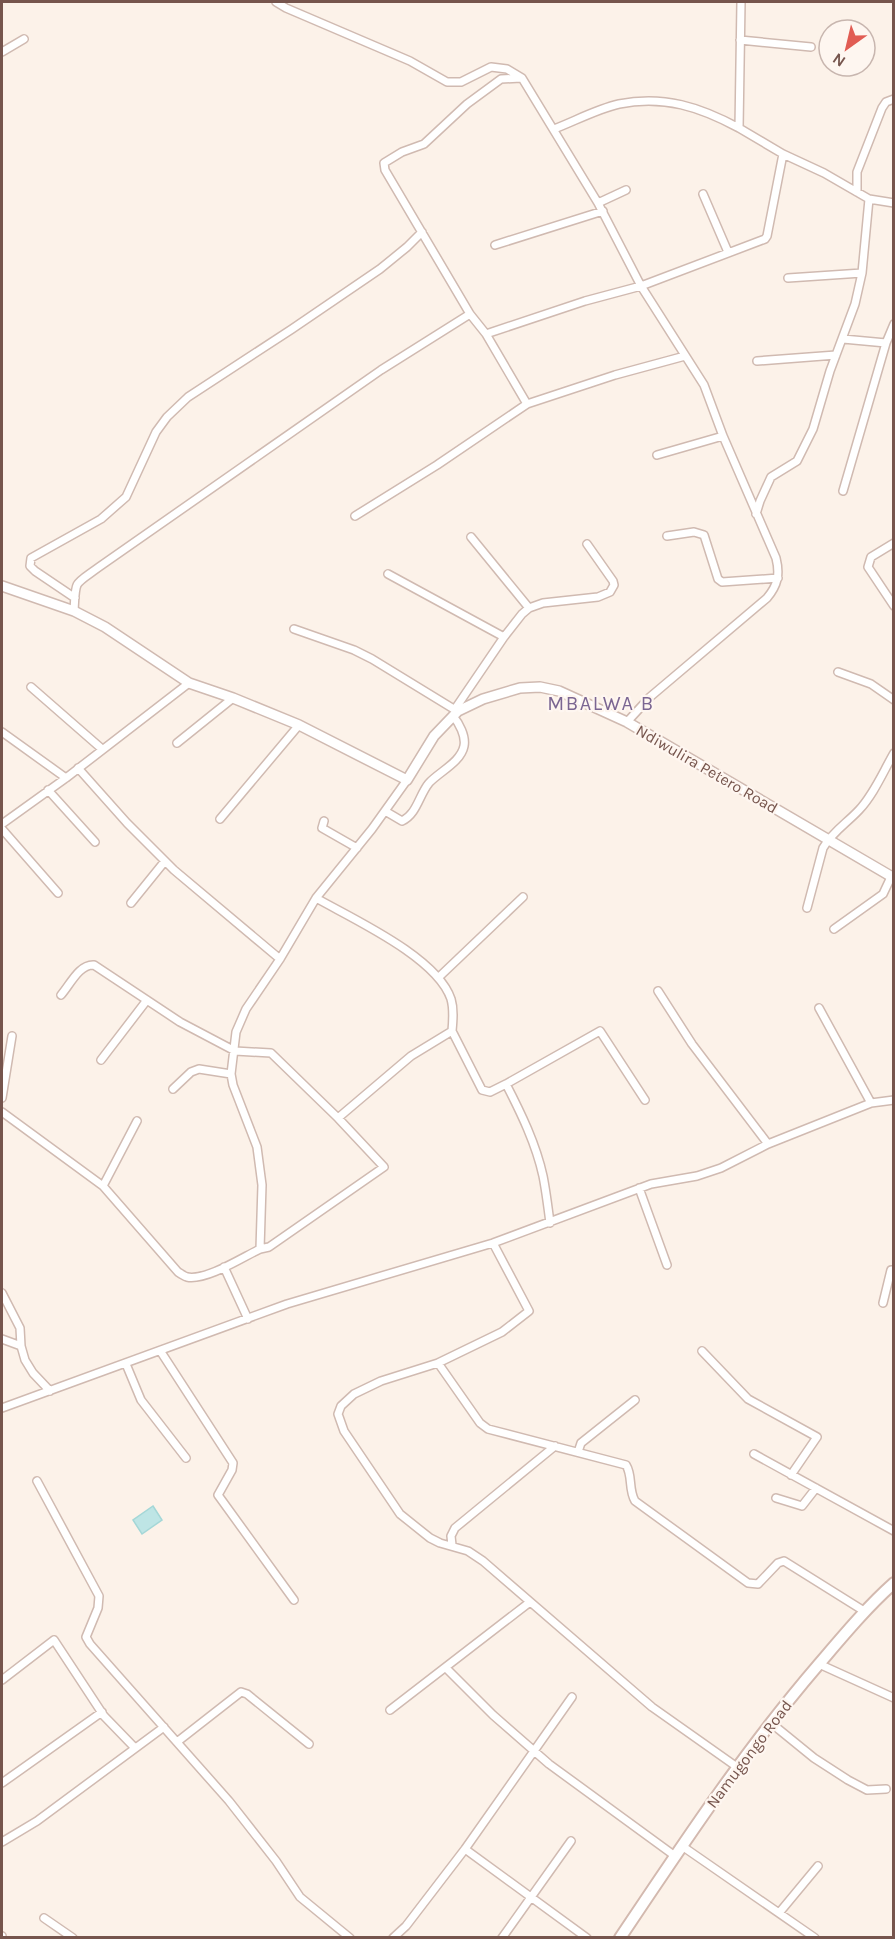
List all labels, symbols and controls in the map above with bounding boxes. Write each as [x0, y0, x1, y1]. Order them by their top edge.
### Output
north arrow [817, 18, 877, 78]
text: N [829, 49, 849, 71]
district label: MBALWA B [547, 692, 655, 715]
street label: Ndiwulira Petero Road [633, 721, 781, 817]
street label: Namugongo Road [702, 1696, 796, 1812]

